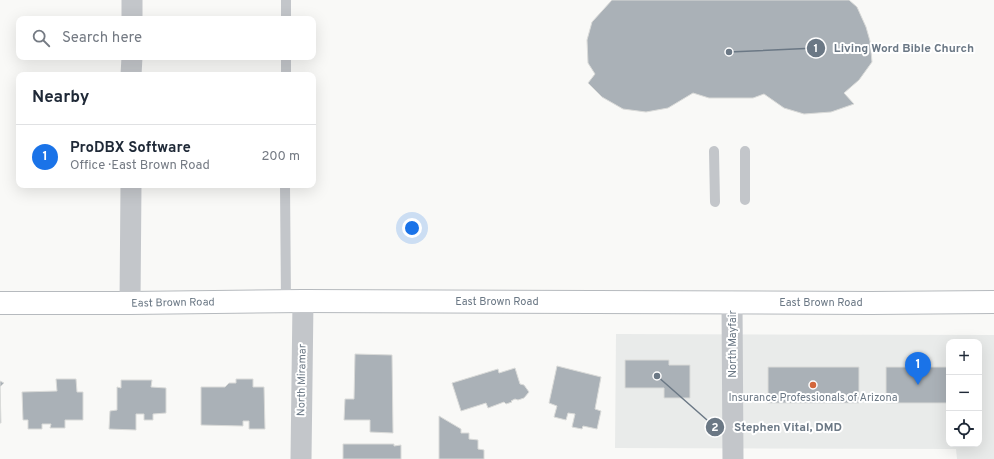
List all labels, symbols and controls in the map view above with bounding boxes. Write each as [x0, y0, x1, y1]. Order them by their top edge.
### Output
search box [16, 16, 316, 60]
icon: search [30, 27, 52, 49]
text: Search here [62, 29, 142, 48]
callout: Living Word Bible Church [806, 36, 982, 60]
text: 1 [814, 41, 818, 57]
text: Living Word Bible Church [834, 41, 974, 57]
text: Nearby [32, 87, 89, 109]
text: ProDBX Software [70, 139, 191, 158]
text: 1 [42, 149, 48, 165]
text: 200 m [261, 149, 300, 165]
text: Office · East Brown Road [70, 158, 210, 174]
your location [402, 218, 422, 238]
street label: East Brown Road [131, 295, 215, 311]
street label: East Brown Road [455, 295, 539, 309]
street label: East Brown Road [779, 296, 863, 310]
street label: North Mayfair [726, 309, 740, 378]
map controls [946, 339, 982, 447]
button: + [946, 339, 982, 375]
street label: North Miramar [294, 343, 310, 416]
pin: 1 [905, 352, 931, 385]
button: − [946, 375, 982, 411]
marker: Insurance Professionals of Arizona [808, 380, 818, 390]
place label: Insurance Professionals of Arizona [729, 391, 898, 405]
button: locate [946, 411, 982, 447]
callout: Stephen Vital, DMD [705, 415, 850, 439]
text: 2 [711, 420, 719, 436]
text: Stephen Vital, DMD [734, 420, 842, 436]

